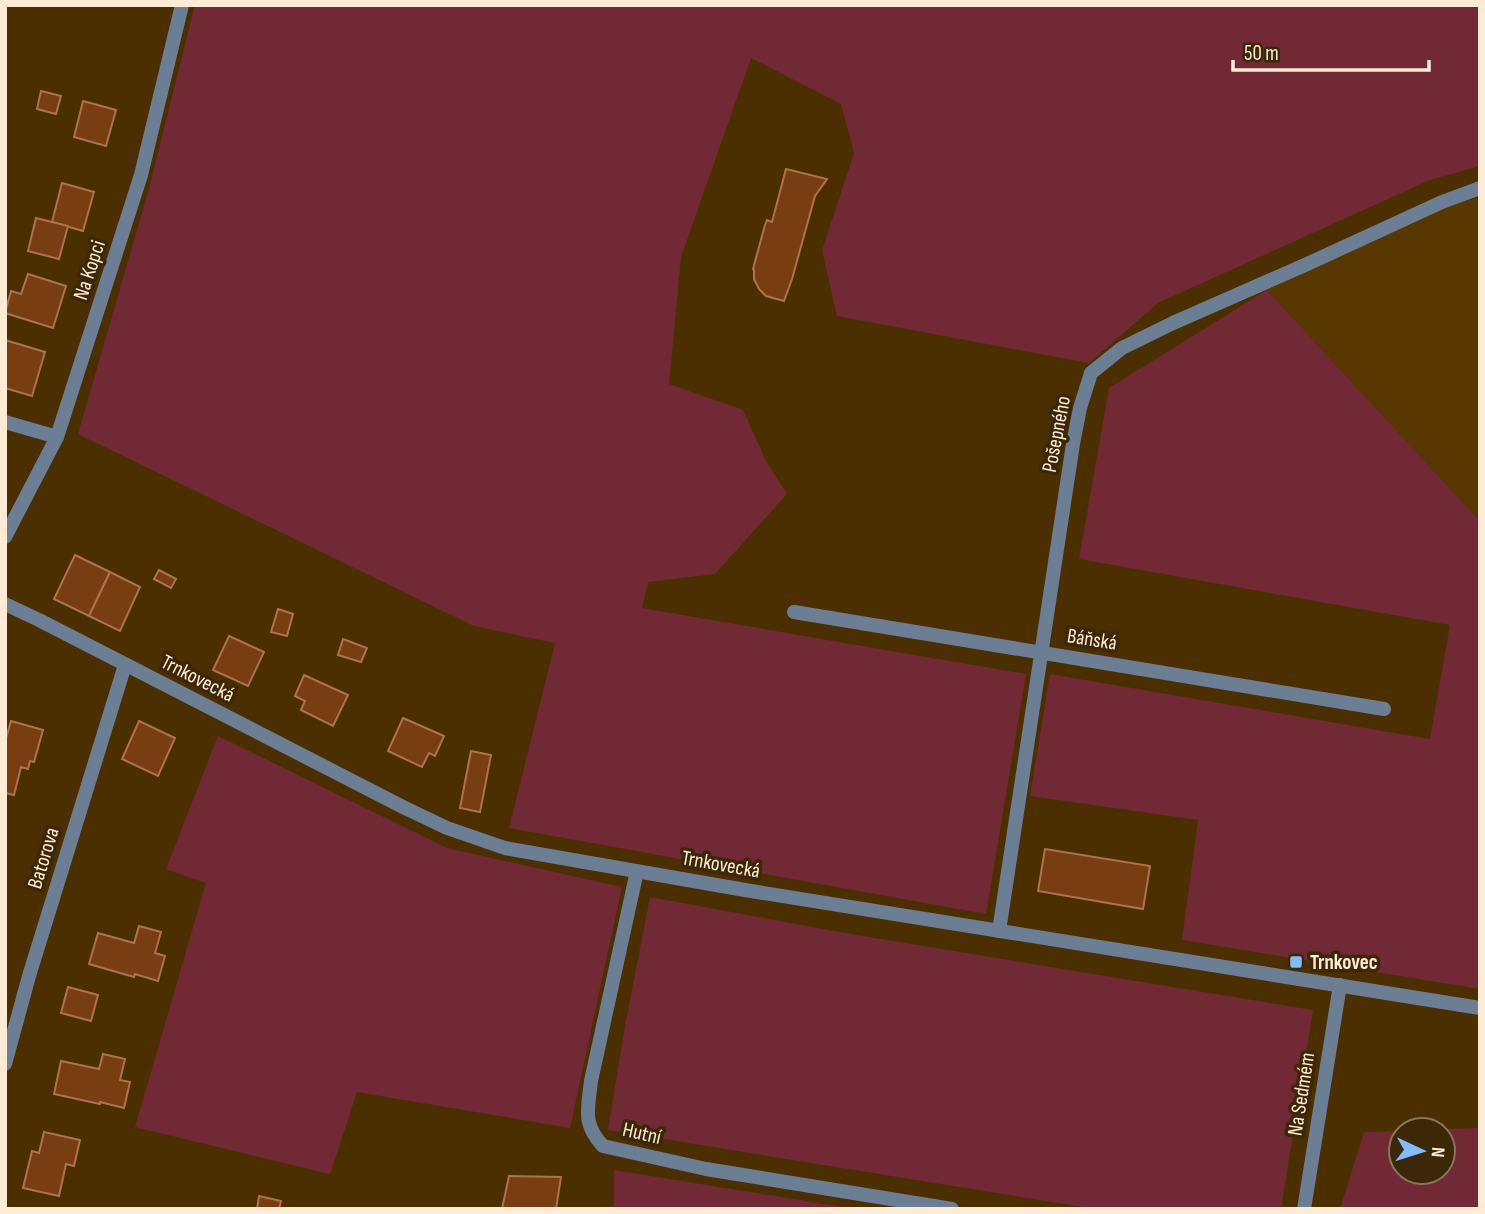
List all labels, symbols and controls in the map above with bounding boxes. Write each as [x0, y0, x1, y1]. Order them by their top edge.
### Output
scale bar [1233, 28, 1429, 72]
text: 50 m [1244, 41, 1279, 66]
street label: Na Kopci [68, 237, 111, 303]
street label: Pošepného [1037, 394, 1076, 474]
street label: Báňská [1065, 623, 1119, 656]
street label: Trnkovecká [157, 649, 239, 708]
street label: Batorova [22, 825, 65, 892]
street label: Trnkovecká [680, 845, 762, 884]
place label: Trnkovec [1310, 950, 1378, 975]
marker: Trnkovec [1288, 954, 1304, 970]
street label: Na Sedmém [1283, 1051, 1320, 1137]
north arrow [1387, 1116, 1457, 1186]
street label: Hutní [620, 1117, 664, 1150]
text: N [1426, 1146, 1449, 1158]

